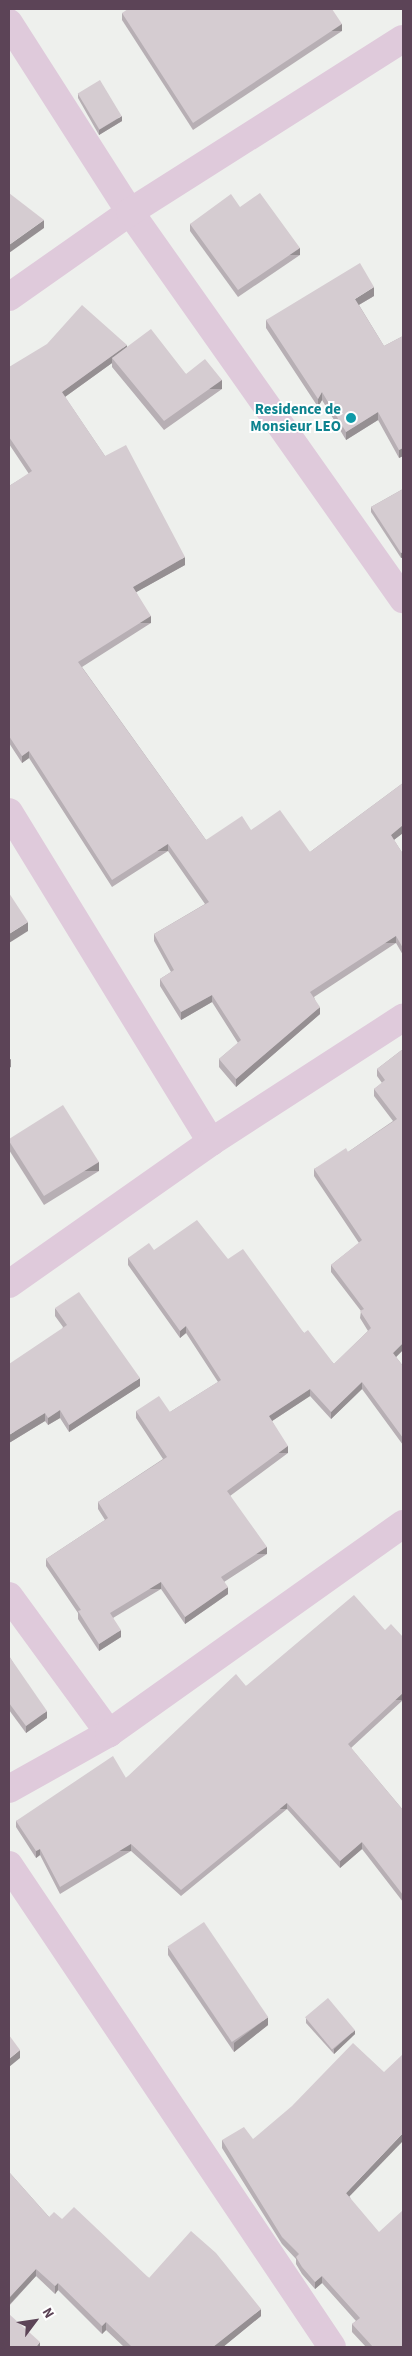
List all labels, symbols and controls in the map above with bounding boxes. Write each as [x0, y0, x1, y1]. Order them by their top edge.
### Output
place label: Residence de Monsieur LEO [250, 400, 341, 435]
marker: Residence de Monsieur LEO [345, 412, 357, 424]
north arrow [10, 2296, 60, 2346]
text: N [37, 2304, 59, 2322]

